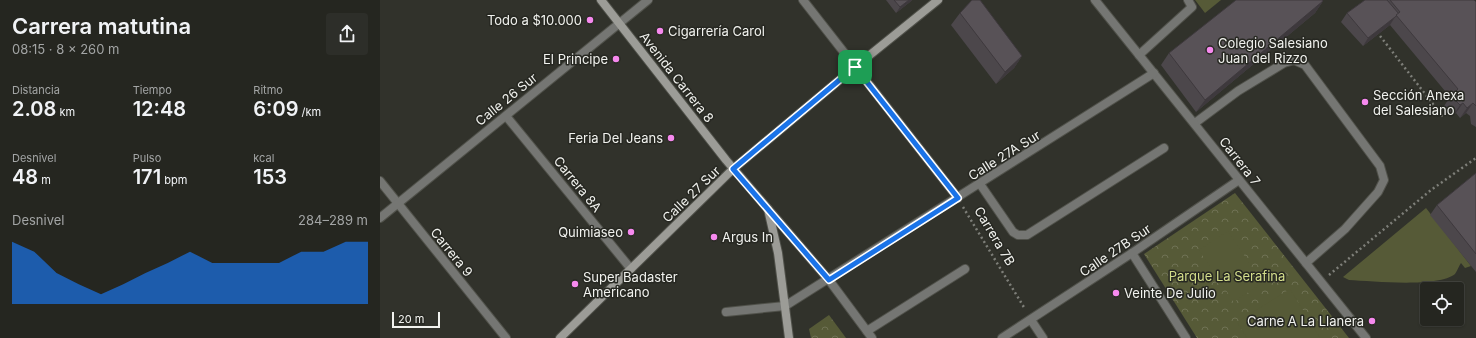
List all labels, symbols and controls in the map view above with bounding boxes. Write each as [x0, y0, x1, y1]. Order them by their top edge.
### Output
place label: Todo a $10.000 [487, 12, 582, 28]
text: Carrera matutina [12, 13, 191, 39]
button: share [326, 13, 368, 55]
marker: Todo a $10.000 [585, 15, 595, 25]
place label: Cigarrería Carol [668, 23, 765, 39]
marker: Cigarrería Carol [655, 26, 665, 36]
street label: Avenida Carrera 8 [637, 29, 717, 125]
place label: Colegio Salesiano Juan del Rizzo [1218, 35, 1328, 66]
text: 08:15 · 8 × 260 m [12, 41, 119, 57]
marker: Colegio Salesiano Juan del Rizzo [1205, 45, 1215, 55]
pin [838, 50, 872, 84]
place label: El Principe [543, 51, 608, 67]
marker: El Principe [611, 54, 621, 64]
icon: arrive [844, 56, 866, 78]
street label: Calle 26 Sur [472, 69, 540, 129]
text: Distancia [12, 83, 60, 97]
text: Tiempo [133, 83, 172, 97]
text: Ritmo [253, 83, 283, 97]
place label: Sección Anexa del Salesiano [1373, 87, 1464, 118]
text: 2.08 [12, 97, 56, 121]
text: 12:48 [133, 97, 186, 121]
text: 6:09 [253, 97, 298, 121]
marker: Sección Anexa del Salesiano [1360, 97, 1370, 107]
text: km [56, 105, 75, 119]
text: /km [298, 105, 321, 119]
street label: Calle 27A Sur [965, 126, 1043, 183]
place label: Feria Del Jeans [568, 130, 663, 146]
marker: Feria Del Jeans [666, 133, 676, 143]
street label: Carrera 7 [1216, 133, 1264, 189]
text: Desnivel [12, 151, 56, 165]
text: Pulso [133, 151, 161, 165]
text: kcal [253, 151, 274, 165]
street label: Carrera 8A [551, 153, 605, 215]
street label: Calle 27 Sur [659, 162, 723, 226]
text: 48 [12, 165, 38, 189]
text: 171 [133, 165, 161, 189]
text: 153 [253, 165, 287, 189]
text: m [38, 173, 51, 187]
text: bpm [161, 173, 187, 187]
street label: Carrera 7B [971, 204, 1019, 268]
text: Desnivel [12, 212, 64, 228]
text: 284–289 m [298, 212, 368, 228]
street label: Calle 27B Sur [1076, 220, 1154, 280]
street label: Carrera 9 [428, 224, 476, 280]
place label: Quimiaseo [558, 224, 623, 240]
marker: Quimiaseo [626, 227, 636, 237]
place label: Argus In [722, 229, 773, 245]
marker: Argus In [709, 232, 719, 242]
park label: Parque La Serafina [1169, 268, 1285, 284]
place label: Super Badaster Americano [583, 269, 678, 300]
marker: Super Badaster Americano [570, 279, 580, 289]
map controls [1420, 282, 1464, 326]
button: locate [1420, 282, 1464, 326]
place label: Veinte De Julio [1124, 285, 1216, 301]
marker: Veinte De Julio [1111, 288, 1121, 298]
scale bar [392, 310, 440, 329]
text: 20 m [398, 312, 424, 326]
place label: Carne A La Llanera [1247, 313, 1364, 329]
marker: Carne A La Llanera [1367, 316, 1377, 326]

